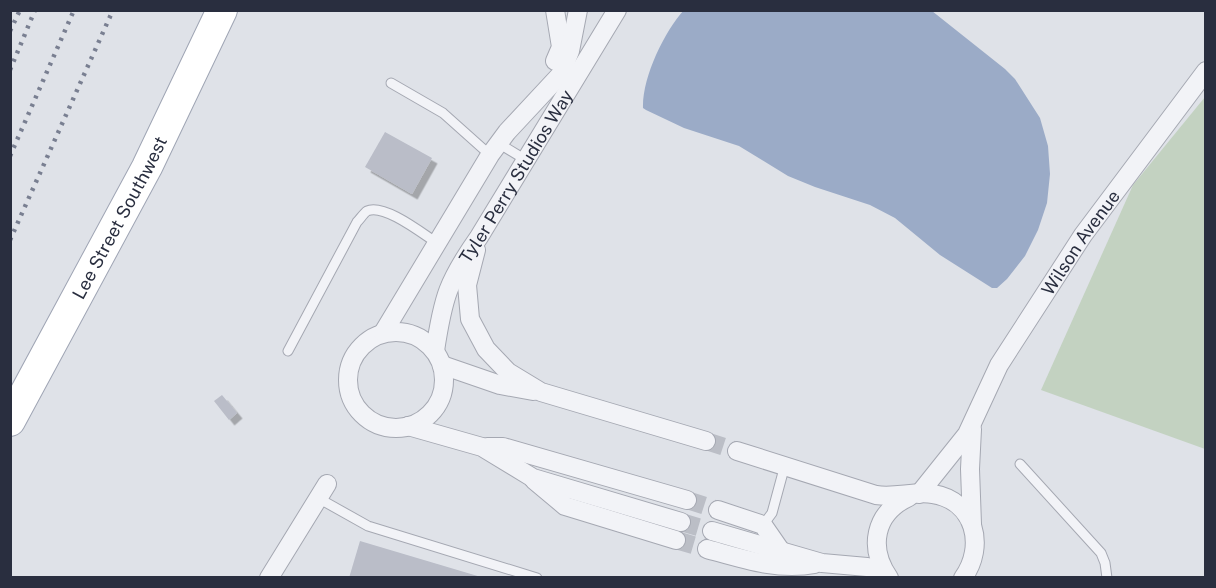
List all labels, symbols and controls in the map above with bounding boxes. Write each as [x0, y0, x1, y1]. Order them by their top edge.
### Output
street label: Tyler Perry Studios Way [454, 85, 577, 267]
street label: Lee Street Southwest [67, 133, 171, 303]
street label: Wilson Avenue [1037, 186, 1124, 299]

